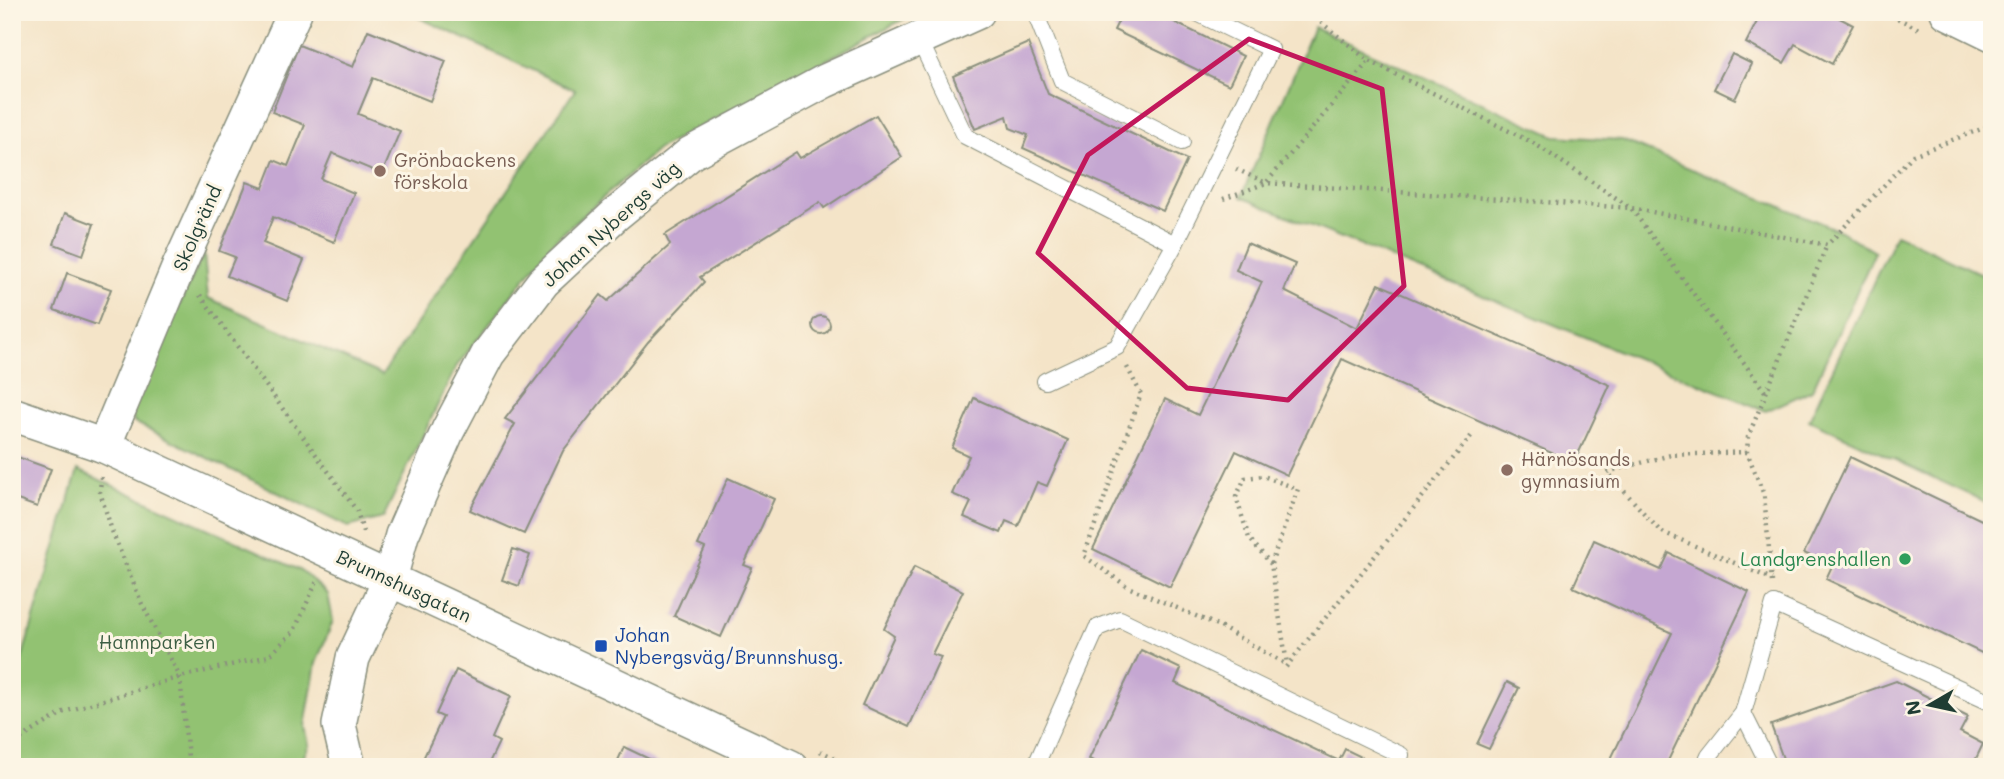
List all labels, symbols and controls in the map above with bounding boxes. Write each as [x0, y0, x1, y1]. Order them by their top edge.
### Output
place label: Grönbackens förskola [394, 147, 516, 194]
street label: Johan Nybergs väg [537, 155, 685, 292]
marker: Grönbackens förskola [372, 163, 388, 179]
street label: Skolgränd [166, 181, 227, 275]
place label: Härnösands gymnasium [1521, 446, 1631, 493]
marker: Härnösands gymnasium [1499, 462, 1515, 478]
street label: Brunnshusgatan [333, 543, 476, 628]
place label: Landgrenshallen [1740, 546, 1891, 571]
marker: Landgrenshallen [1897, 551, 1913, 567]
place label: Johan Nybergsväg/Brunnshusg. [615, 622, 844, 669]
park label: Hamnparken [99, 629, 215, 654]
marker: Johan Nybergsväg/Brunnshusg. [593, 638, 609, 654]
north arrow [1896, 670, 1966, 740]
text: N [1899, 699, 1926, 717]

